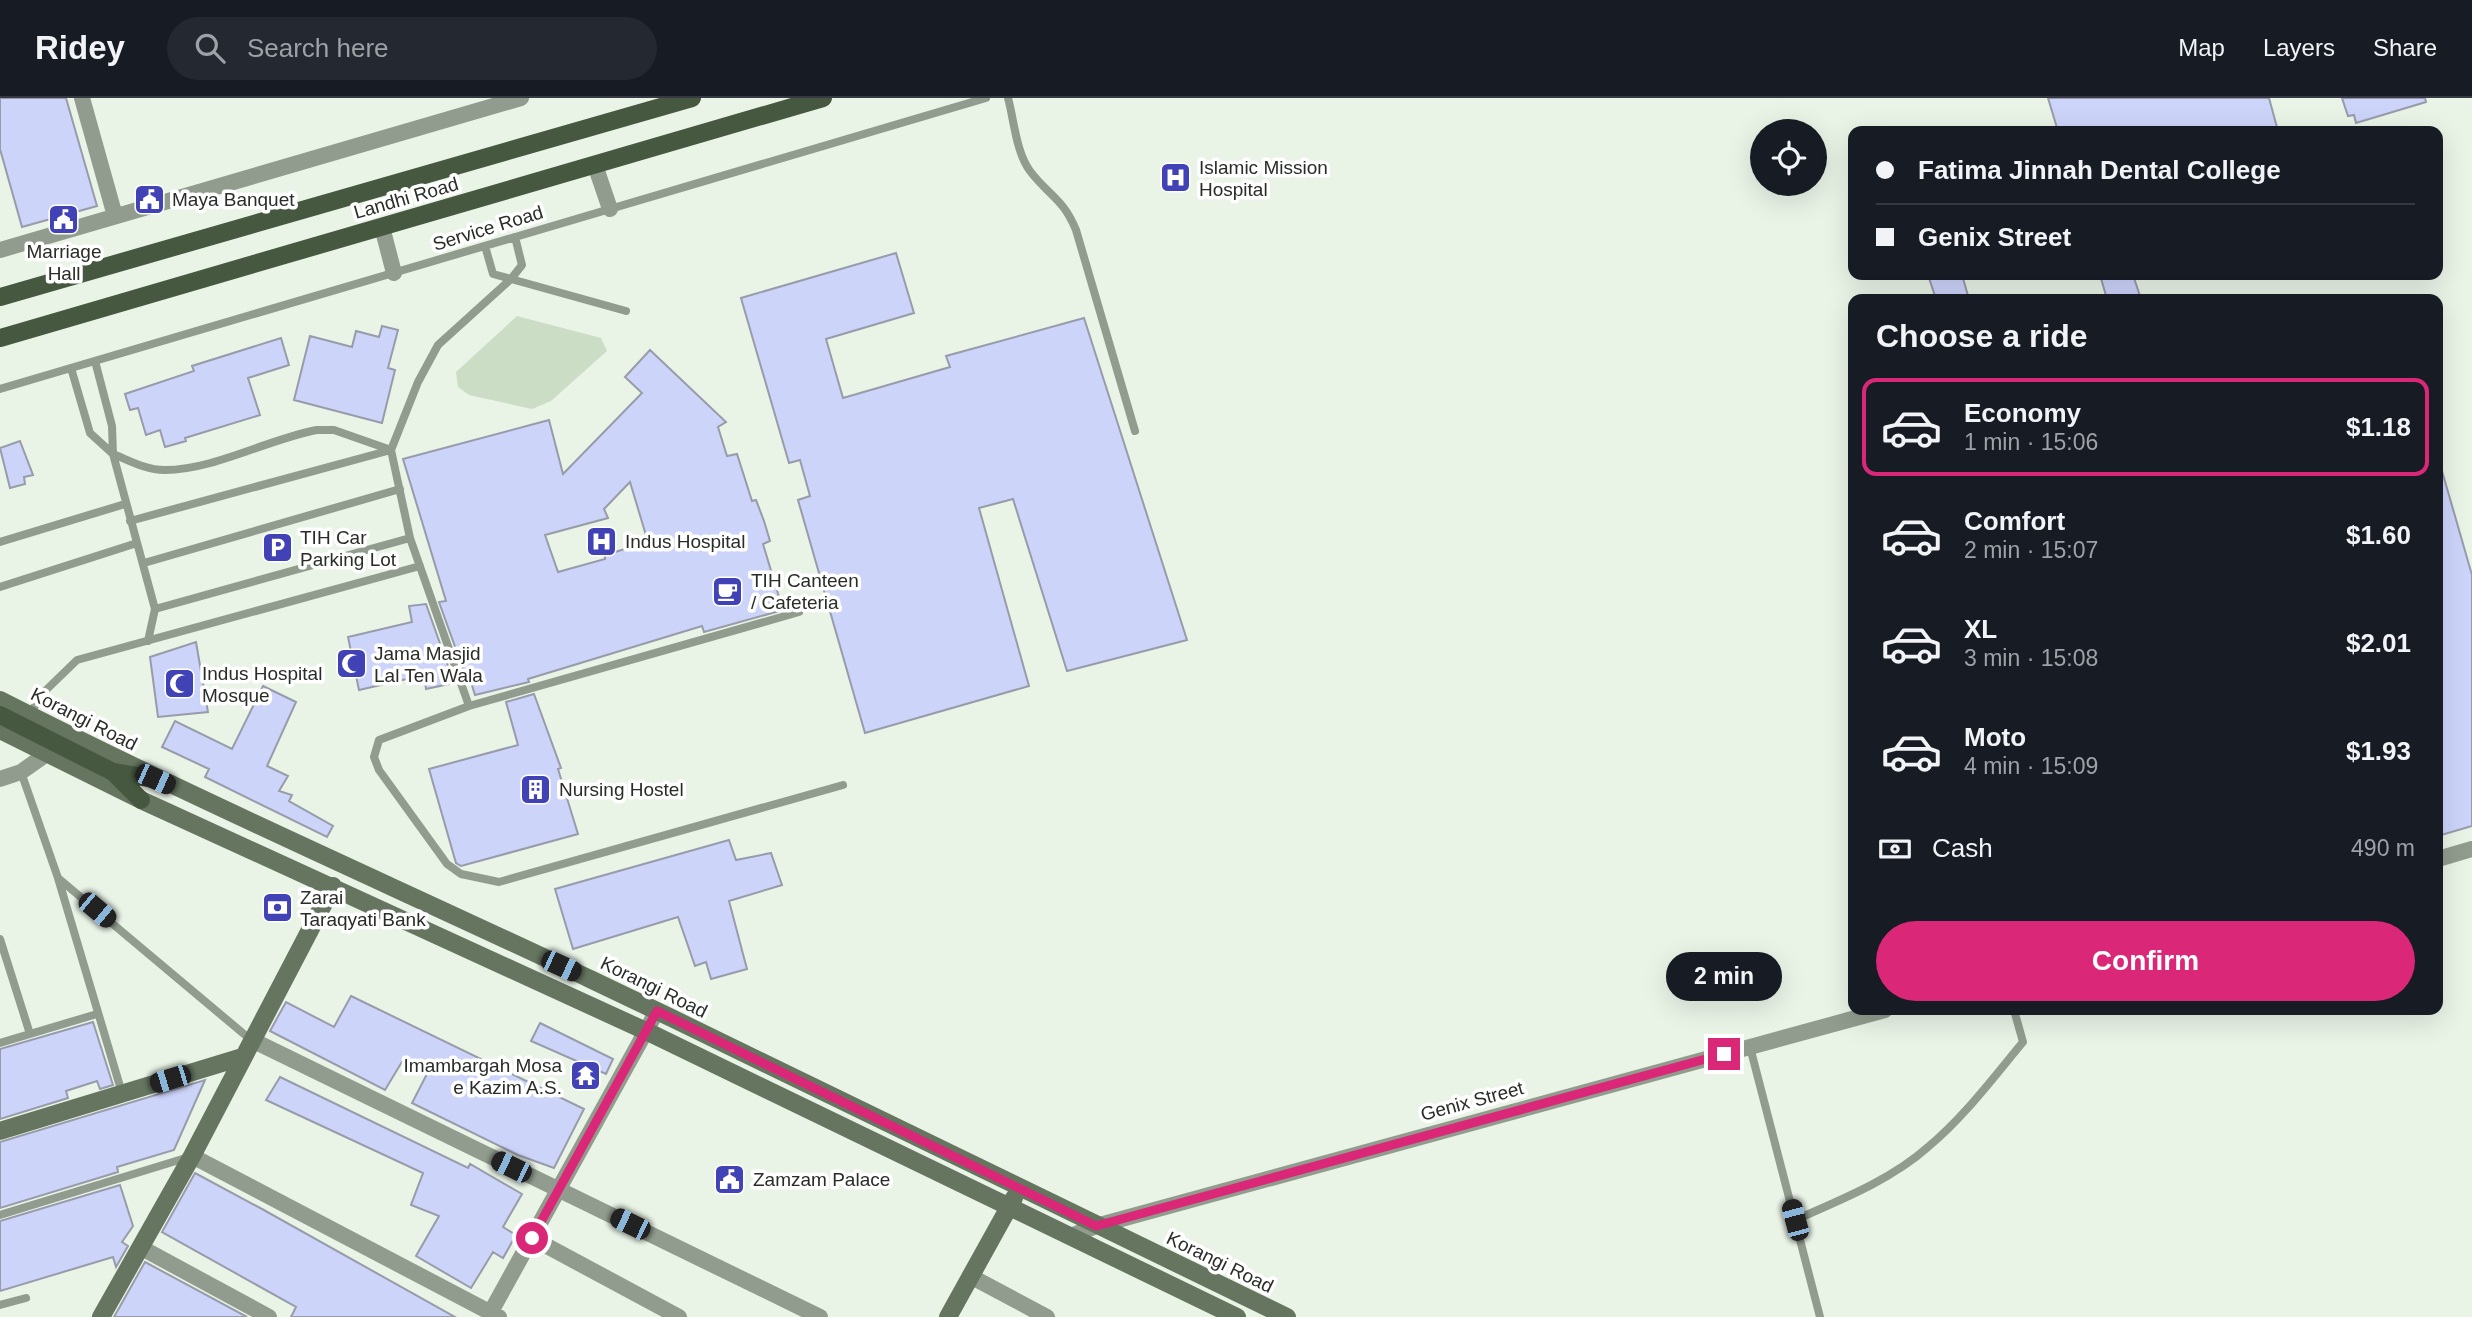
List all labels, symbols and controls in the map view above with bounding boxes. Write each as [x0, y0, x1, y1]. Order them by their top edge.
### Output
search box [167, 17, 657, 80]
text: Ridey [35, 29, 125, 66]
icon: search [191, 29, 229, 67]
text: Search here [247, 33, 389, 63]
text: Map [2178, 34, 2225, 61]
text: Layers [2263, 34, 2335, 61]
text: Share [2373, 34, 2437, 61]
map controls [1750, 119, 1827, 196]
button: locate [1750, 119, 1827, 196]
text: Fatima Jinnah Dental College [1918, 155, 2281, 185]
place label: Islamic Mission Hospital [1199, 157, 1328, 200]
hospital icon: Islamic Mission Hospital [1159, 161, 1193, 195]
street label: Landhi Road [351, 173, 461, 223]
public building icon: Maya Banquet [132, 182, 166, 216]
place label: Maya Banquet [172, 189, 295, 210]
street label: Service Road [430, 201, 546, 255]
public building icon: Marriage Hall [47, 203, 81, 237]
text: Genix Street [1918, 222, 2071, 252]
place label: Marriage Hall [27, 241, 101, 284]
text: Choose a ride [1876, 318, 2088, 354]
icon: car [1880, 396, 1943, 459]
text: Economy [1964, 398, 2081, 428]
text: $1.18 [2346, 412, 2411, 442]
text: 1 min · 15:06 [1964, 429, 2098, 455]
icon: car [1880, 504, 1943, 567]
text: Comfort [1964, 506, 2065, 536]
text: $1.60 [2346, 520, 2411, 550]
hospital icon: Indus Hospital [585, 524, 619, 558]
place label: TIH Car Parking Lot [300, 527, 397, 570]
parking icon: TIH Car Parking Lot [260, 531, 294, 565]
place label: Indus Hospital [625, 531, 745, 552]
text: 2 min · 15:07 [1964, 537, 2098, 563]
place label: TIH Canteen / Cafeteria [751, 570, 859, 613]
cafe icon: TIH Canteen / Cafeteria [711, 574, 745, 608]
icon: car [1880, 612, 1943, 675]
text: XL [1964, 614, 1997, 644]
text: $2.01 [2346, 628, 2411, 658]
place label: Jama Masjid Lal Ten Wala [374, 643, 483, 686]
text: 3 min · 15:08 [1964, 645, 2098, 671]
mosque icon: Jama Masjid Lal Ten Wala [334, 647, 368, 681]
place label: Indus Hospital Mosque [202, 663, 322, 706]
mosque icon: Indus Hospital Mosque [162, 667, 196, 701]
street label: Korangi Road [27, 683, 141, 755]
icon: car [1880, 720, 1943, 783]
text: Moto [1964, 722, 2026, 752]
text: $1.93 [2346, 736, 2411, 766]
text: 4 min · 15:09 [1964, 753, 2098, 779]
car [132, 761, 179, 797]
building icon: Nursing Hostel [519, 772, 553, 806]
place label: Nursing Hostel [559, 779, 684, 800]
icon: cash [1876, 830, 1914, 868]
text: Cash [1932, 833, 1993, 863]
text: 490 m [2351, 835, 2415, 861]
place label: Zarai Taraqyati Bank [300, 887, 426, 930]
car [75, 888, 120, 932]
bank icon: Zarai Taraqyati Bank [260, 891, 294, 925]
button: Confirm [1876, 921, 2415, 1001]
car [538, 948, 585, 984]
street label: Korangi Road [597, 952, 711, 1022]
callout: 2 min [1666, 953, 1782, 1002]
text: 2 min [1694, 963, 1754, 989]
route end [1708, 1038, 1740, 1070]
place label: Imambargah Mosa e Kazim A.S. [404, 1055, 562, 1098]
temple icon: Imambargah Mosa e Kazim A.S. [568, 1059, 602, 1093]
car [147, 1063, 194, 1095]
street label: Genix Street [1418, 1077, 1526, 1125]
car [488, 1148, 535, 1186]
public building icon: Zamzam Palace [713, 1162, 747, 1196]
place label: Zamzam Palace [753, 1169, 890, 1190]
car [1780, 1197, 1811, 1243]
car [607, 1205, 654, 1243]
route start [516, 1222, 548, 1254]
street label: Korangi Road [1163, 1227, 1277, 1297]

